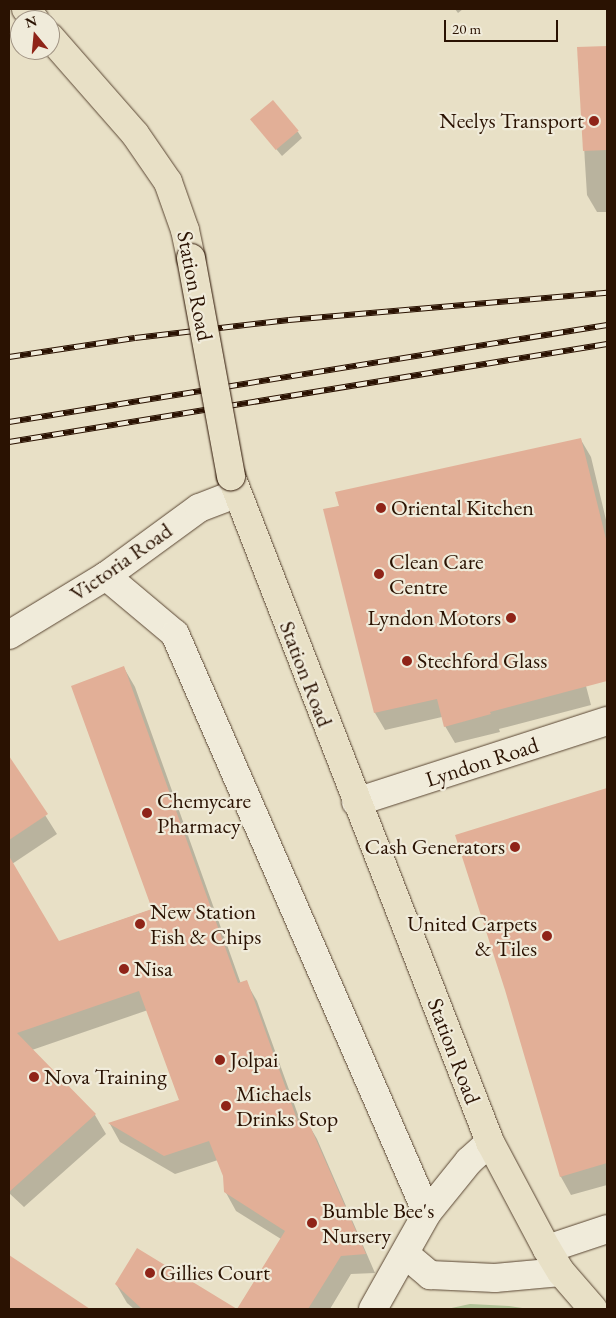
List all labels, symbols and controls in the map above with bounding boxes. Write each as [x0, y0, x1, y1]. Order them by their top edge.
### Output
north arrow [10, 10, 60, 60]
scale bar [446, 10, 560, 42]
text: N [23, 11, 39, 32]
text: 20 m [452, 19, 481, 38]
place label: Neelys Transport [439, 108, 584, 134]
marker: Neelys Transport [588, 115, 600, 127]
street label: Station Road [171, 229, 219, 343]
place label: Oriental Kitchen [391, 495, 534, 521]
marker: Oriental Kitchen [375, 502, 387, 514]
street label: Victoria Road [65, 517, 177, 607]
place label: Clean Care Centre [389, 548, 484, 600]
marker: Clean Care Centre [373, 568, 385, 580]
place label: Lyndon Motors [367, 605, 501, 631]
marker: Lyndon Motors [505, 612, 517, 624]
street label: Station Road [274, 617, 338, 731]
place label: Stechford Glass [417, 648, 547, 674]
marker: Stechford Glass [401, 655, 413, 667]
street label: Lyndon Road [422, 731, 542, 793]
place label: Chemycare Pharmacy [157, 787, 251, 838]
marker: Chemycare Pharmacy [141, 807, 153, 819]
place label: Cash Generators [365, 834, 505, 860]
marker: Cash Generators [509, 841, 521, 853]
place label: New Station Fish & Chips [150, 898, 261, 949]
place label: United Carpets & Tiles [407, 910, 537, 961]
marker: New Station Fish & Chips [134, 918, 146, 930]
marker: United Carpets & Tiles [541, 930, 553, 942]
place label: Nisa [134, 956, 173, 982]
marker: Nisa [118, 963, 130, 975]
street label: Station Road [422, 994, 486, 1108]
place label: Jolpai [230, 1047, 278, 1073]
marker: Jolpai [214, 1054, 226, 1066]
place label: Nova Training [44, 1064, 167, 1090]
marker: Nova Training [28, 1071, 40, 1083]
place label: Michaels Drinks Stop [236, 1080, 338, 1132]
marker: Michaels Drinks Stop [220, 1100, 232, 1112]
place label: Bumble Bee's Nursery [322, 1197, 434, 1248]
marker: Bumble Bee's Nursery [306, 1217, 318, 1229]
place label: Gillies Court [160, 1260, 270, 1286]
marker: Gillies Court [144, 1267, 156, 1279]

